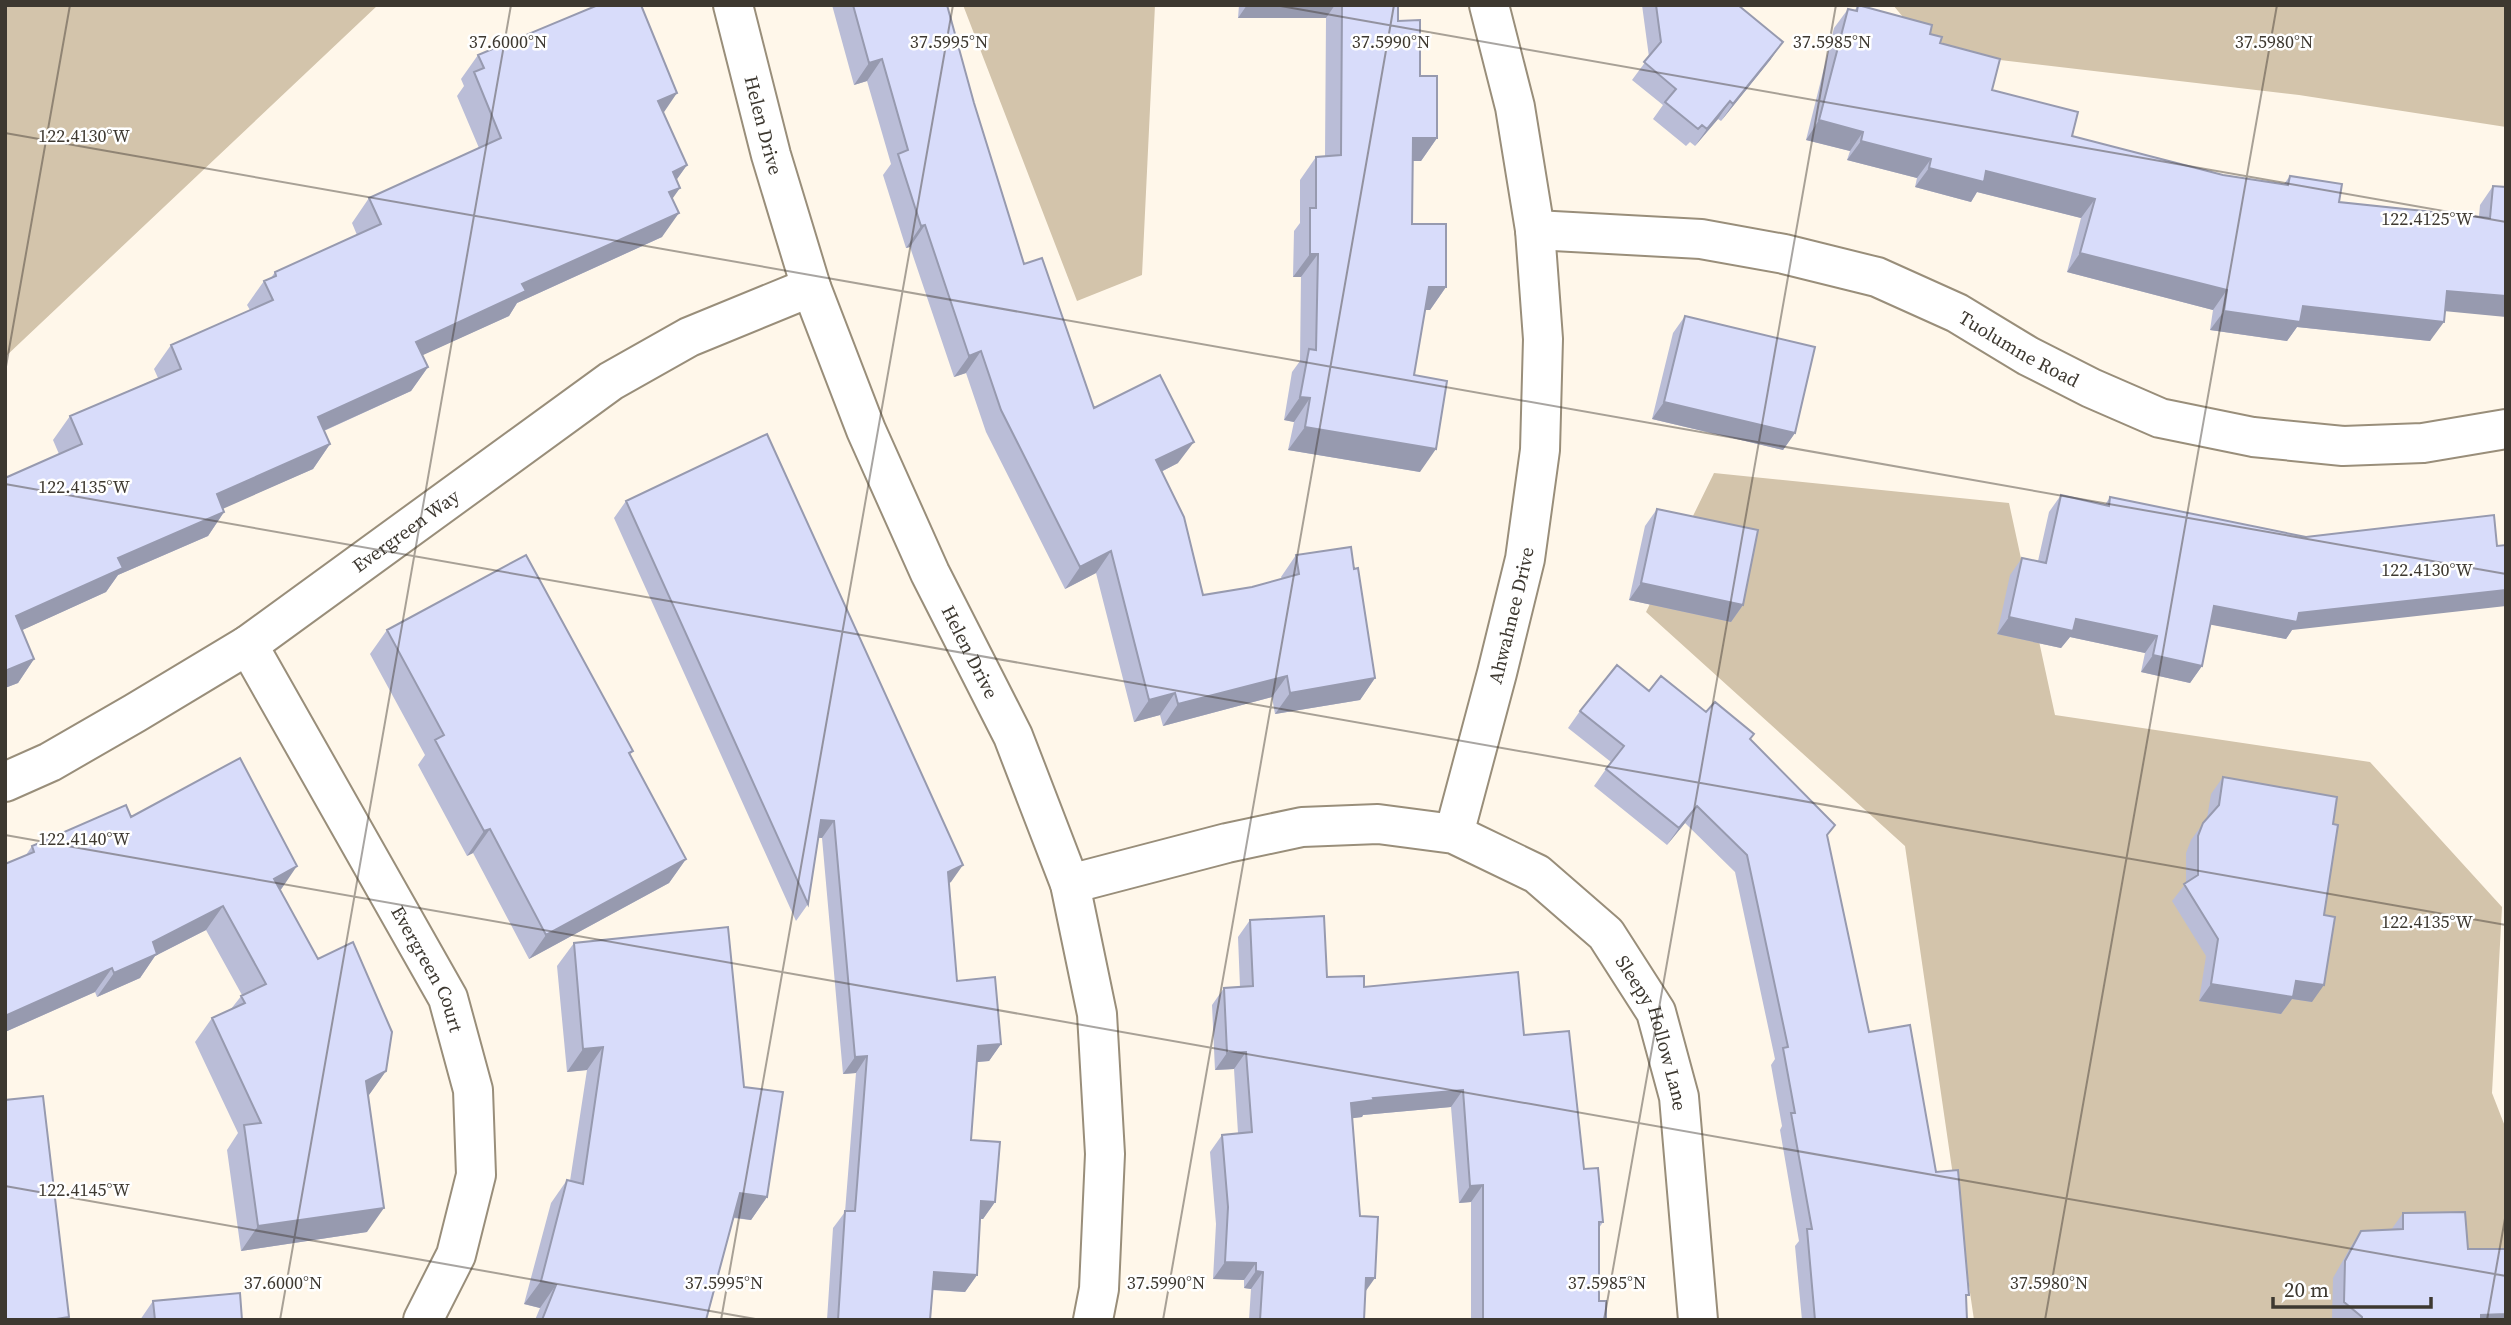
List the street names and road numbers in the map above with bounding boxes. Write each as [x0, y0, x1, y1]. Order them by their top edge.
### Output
street label: Helen Drive [738, 73, 789, 178]
street label: Tuolumne Road [1954, 304, 2084, 393]
street label: Evergreen Way [347, 483, 465, 578]
street label: Ahwahnee Drive [1482, 545, 1540, 687]
street label: Helen Drive [936, 601, 1005, 703]
street label: Evergreen Court [385, 901, 470, 1036]
street label: Sleepy Hollow Lane [1610, 950, 1693, 1112]

